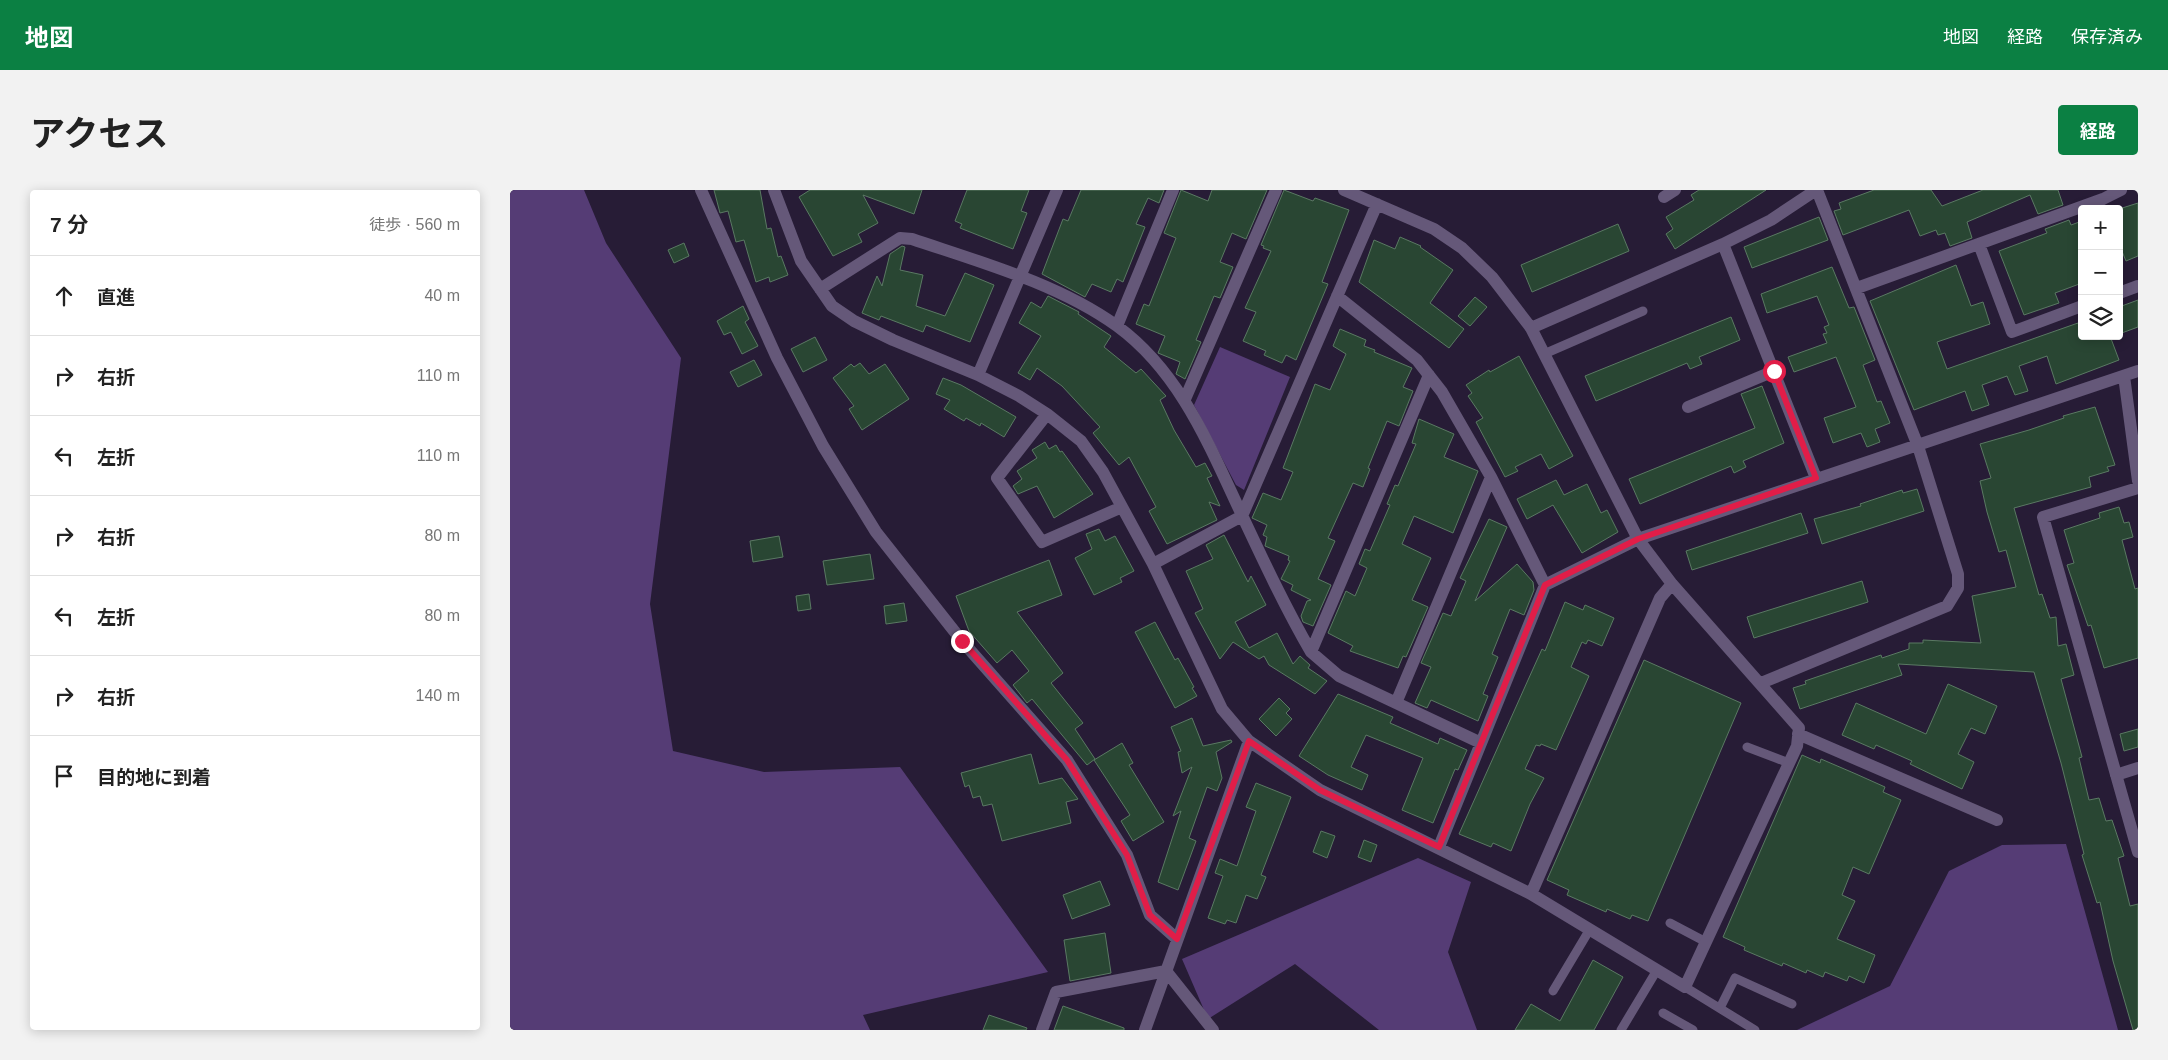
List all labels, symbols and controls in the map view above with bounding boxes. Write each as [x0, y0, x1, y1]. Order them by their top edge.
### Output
text: 地図 [25, 24, 73, 51]
text: 地図 [1943, 27, 1979, 47]
text: 経路 [2007, 27, 2043, 47]
text: 保存済み [2071, 27, 2143, 47]
button: 経路 [2058, 105, 2138, 155]
text: アクセス [30, 114, 168, 153]
map controls [2078, 205, 2123, 340]
button: + [2078, 205, 2123, 250]
text: 7 分 [50, 213, 89, 236]
text: 徒歩 · 560 m [369, 216, 460, 233]
button: − [2078, 250, 2123, 295]
icon: ahead [50, 282, 78, 310]
text: 直進 [97, 287, 135, 308]
text: 40 m [424, 287, 460, 304]
button: layers [2078, 295, 2123, 340]
route start [1763, 360, 1786, 383]
icon: right [50, 362, 78, 390]
text: 右折 [97, 367, 135, 388]
text: 110 m [417, 367, 460, 384]
icon: left [50, 442, 78, 470]
text: 左折 [97, 447, 135, 468]
text: 110 m [417, 447, 460, 464]
icon: right [50, 522, 78, 550]
text: 右折 [97, 527, 135, 548]
text: 80 m [424, 527, 460, 544]
icon: left [50, 602, 78, 630]
text: 左折 [97, 607, 135, 628]
text: 80 m [424, 607, 460, 624]
route end [951, 630, 974, 653]
icon: right [50, 682, 78, 710]
text: 右折 [97, 687, 135, 708]
text: 140 m [416, 687, 460, 704]
icon: arrive [50, 762, 78, 790]
text: 目的地に到着 [97, 767, 211, 788]

